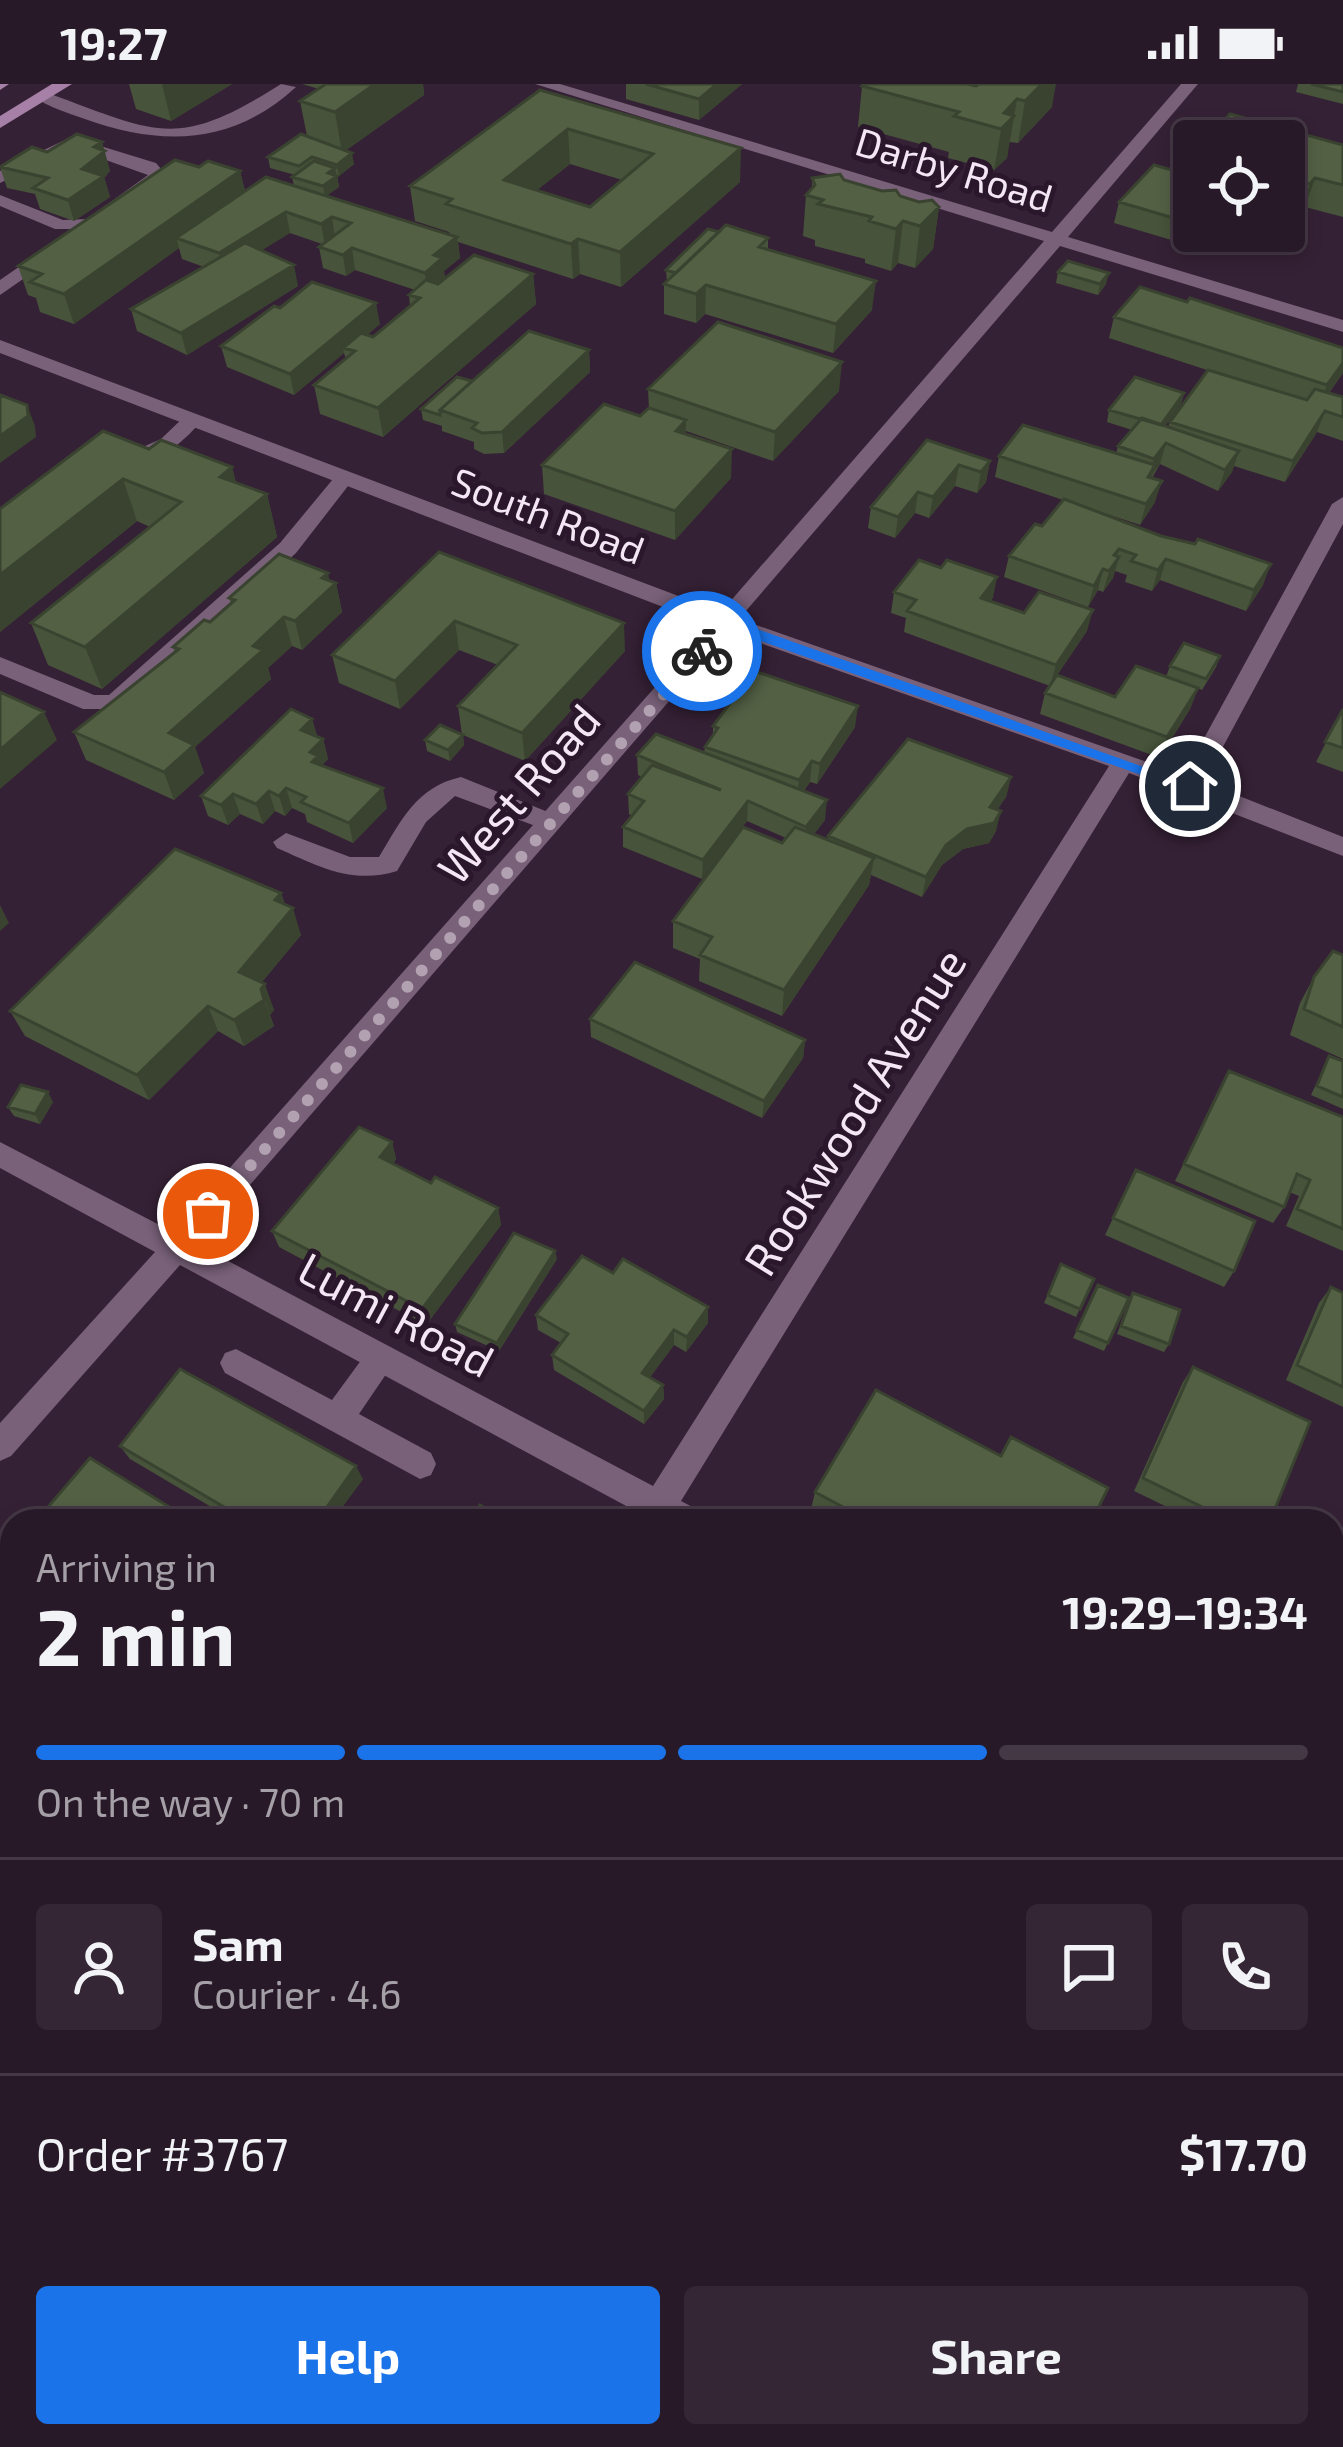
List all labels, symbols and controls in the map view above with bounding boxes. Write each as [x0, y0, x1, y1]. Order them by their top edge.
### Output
text: 19:27 [60, 15, 167, 69]
street label: Darby Road [850, 116, 1059, 221]
map controls [1173, 120, 1305, 252]
button: locate [1173, 120, 1305, 252]
street label: South Road [446, 456, 651, 573]
courier [642, 591, 762, 711]
icon: bike [669, 618, 735, 684]
street label: West Road [425, 692, 610, 893]
pin [1139, 735, 1241, 837]
icon: home [1157, 753, 1223, 819]
street label: Rookwood Avenue [731, 938, 976, 1284]
pin [157, 1163, 259, 1265]
icon: bag [175, 1181, 241, 1247]
street label: Lumi Road [290, 1239, 504, 1387]
text: Arriving in [36, 1543, 217, 1590]
text: 19:29–19:34 [1062, 1584, 1308, 1638]
text: 2 min [36, 1588, 235, 1682]
text: On the way · 70 m [36, 1778, 345, 1825]
button: person [36, 1904, 162, 2030]
button: chat [1026, 1904, 1152, 2030]
button: phone [1182, 1904, 1308, 2030]
text: Sam [192, 1916, 284, 1970]
text: Courier · 4.6 [192, 1970, 402, 2017]
text: Order #3767 [36, 2126, 288, 2180]
text: $17.70 [1179, 2126, 1308, 2180]
button: Help [36, 2286, 660, 2424]
button: Share [684, 2286, 1308, 2424]

